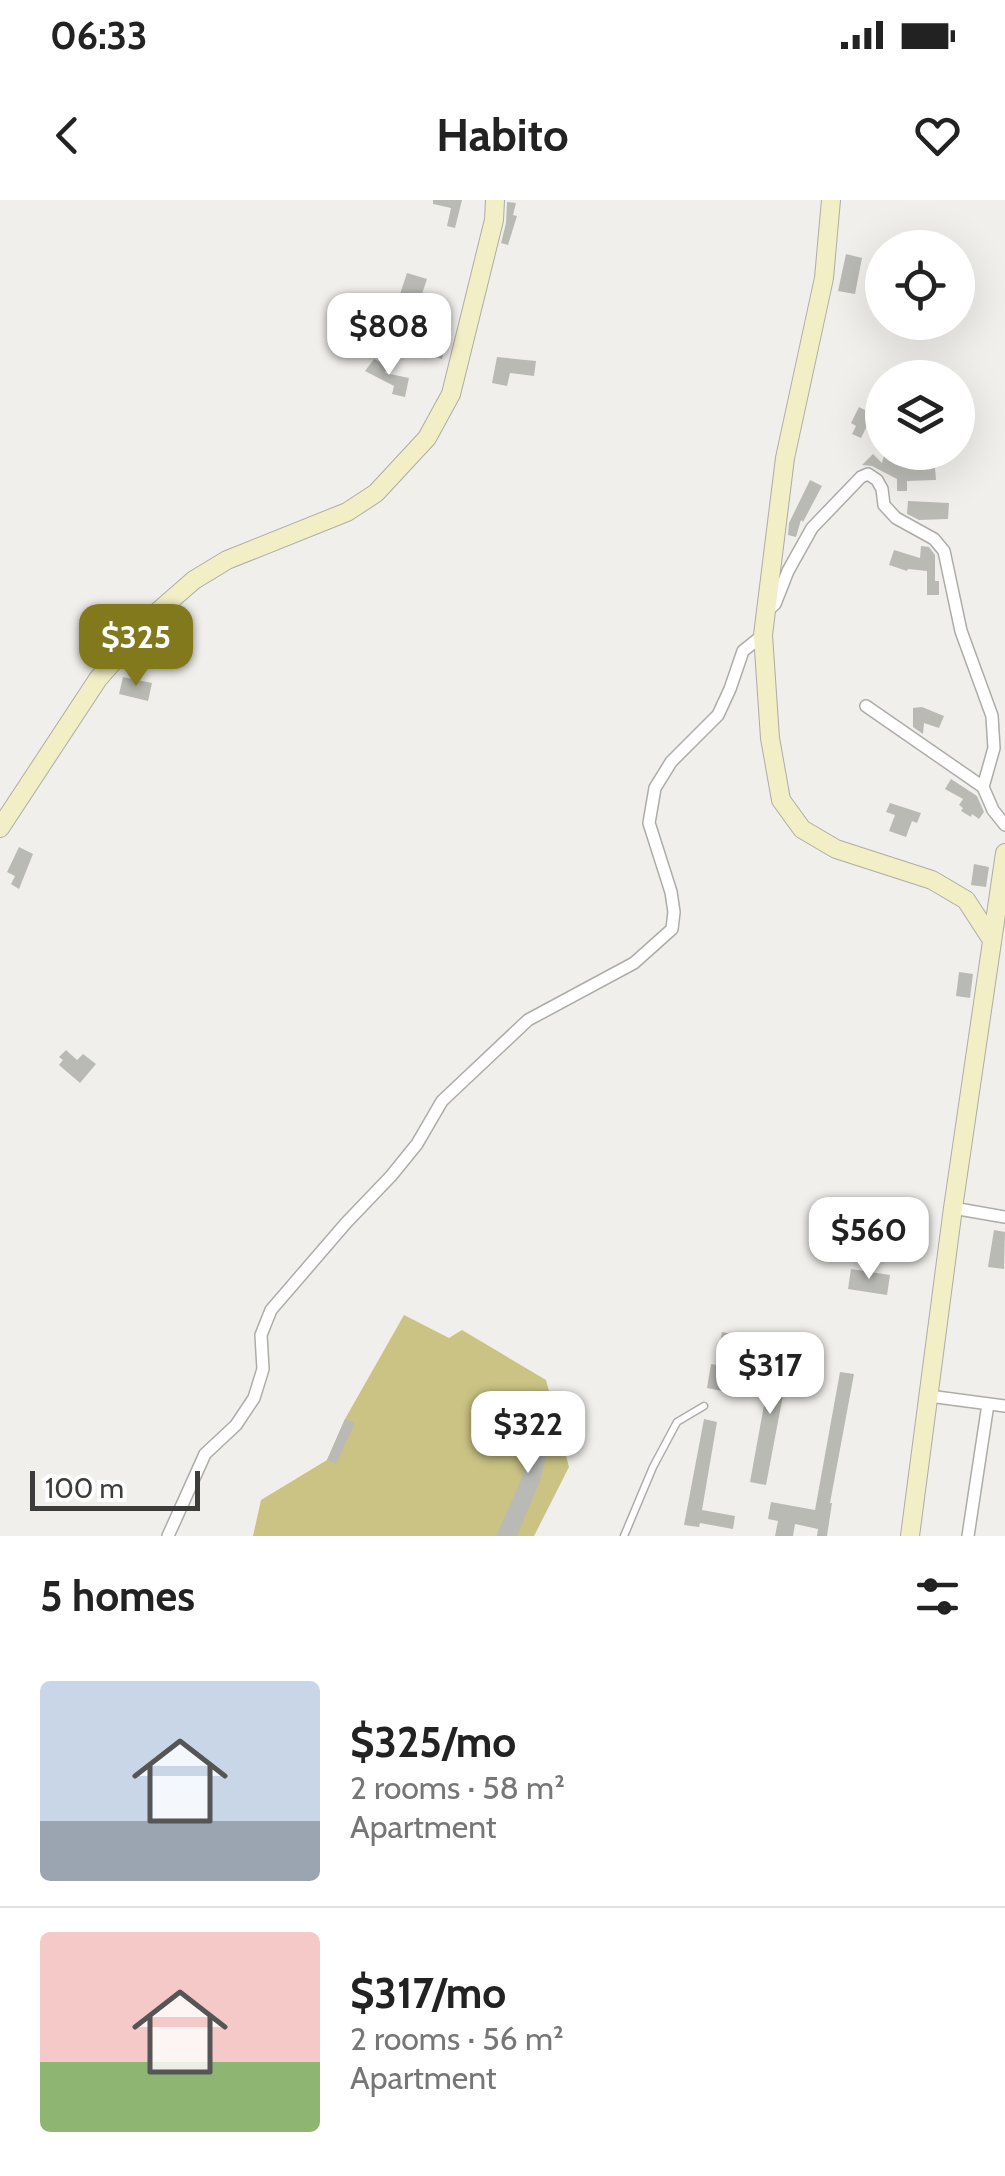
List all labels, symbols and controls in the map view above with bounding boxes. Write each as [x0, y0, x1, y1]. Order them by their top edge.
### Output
text: 06:33 [50, 12, 148, 59]
icon: back [40, 108, 95, 163]
text: Habito [436, 108, 569, 162]
icon: heart [910, 108, 965, 163]
map controls [865, 230, 975, 470]
button: locate [865, 230, 975, 340]
pin: $808 [330, 293, 448, 378]
text: $808 [349, 306, 429, 345]
button: layers [865, 360, 975, 470]
pin: $325 [77, 604, 195, 689]
text: $325 [101, 617, 171, 656]
pin: $560 [810, 1197, 928, 1282]
text: $560 [831, 1210, 907, 1249]
pin: $317 [711, 1332, 829, 1417]
text: $317 [738, 1345, 802, 1384]
pin: $322 [469, 1391, 587, 1476]
text: $322 [493, 1404, 563, 1443]
scale bar [30, 1466, 200, 1510]
text: 100 m [45, 1471, 124, 1505]
icon: filters [910, 1569, 965, 1624]
text: 5 homes [40, 1570, 195, 1622]
text: $325/mo [350, 1716, 516, 1768]
icon: home [120, 1721, 240, 1841]
text: 2 rooms · 58 m² [350, 1768, 565, 1807]
text: Apartment [350, 1807, 497, 1846]
text: $317/mo [350, 1967, 506, 2019]
icon: home [120, 1972, 240, 2092]
text: 2 rooms · 56 m² [350, 2019, 564, 2058]
text: Apartment [350, 2058, 497, 2097]

